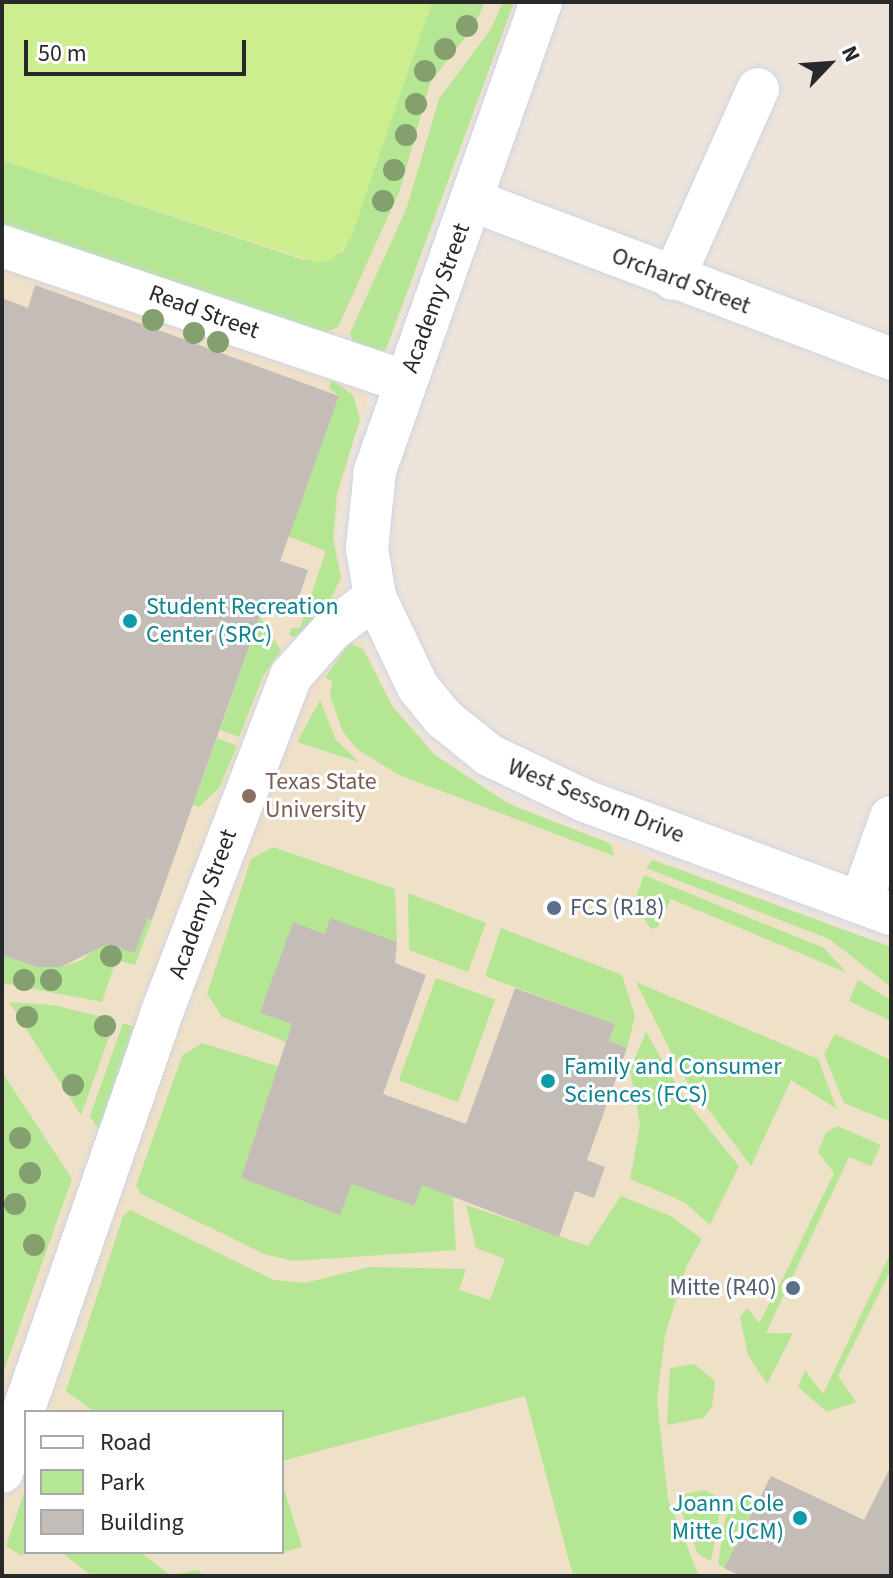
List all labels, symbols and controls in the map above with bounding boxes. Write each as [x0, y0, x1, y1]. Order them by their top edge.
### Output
scale bar [28, 24, 250, 74]
north arrow [789, 24, 869, 104]
text: 50 m [38, 36, 87, 71]
text: N [833, 40, 868, 67]
street label: Academy Street [396, 219, 476, 377]
street label: Orchard Street [607, 241, 755, 321]
street label: Read Street [145, 279, 263, 345]
place label: Student Recreation Center (SRC) [146, 593, 339, 649]
marker: Student Recreation Center (SRC) [121, 612, 139, 630]
street label: West Sessom Drive [504, 752, 688, 850]
place label: Texas State University [265, 768, 377, 824]
marker: Texas State University [240, 787, 258, 805]
street label: Academy Street [163, 825, 243, 983]
place label: FCS (R18) [570, 894, 664, 922]
marker: FCS (R18) [545, 899, 563, 917]
place label: Family and Consumer Sciences (FCS) [564, 1053, 781, 1109]
marker: Family and Consumer Sciences (FCS) [539, 1072, 557, 1090]
place label: Mitte (R40) [669, 1274, 777, 1302]
marker: Mitte (R40) [784, 1279, 802, 1297]
legend [24, 1410, 284, 1554]
text: Road [100, 1425, 152, 1460]
text: Park [100, 1465, 145, 1500]
place label: Joann Cole Mitte (JCM) [672, 1490, 784, 1546]
text: Building [100, 1505, 184, 1540]
marker: Joann Cole Mitte (JCM) [791, 1509, 809, 1527]

